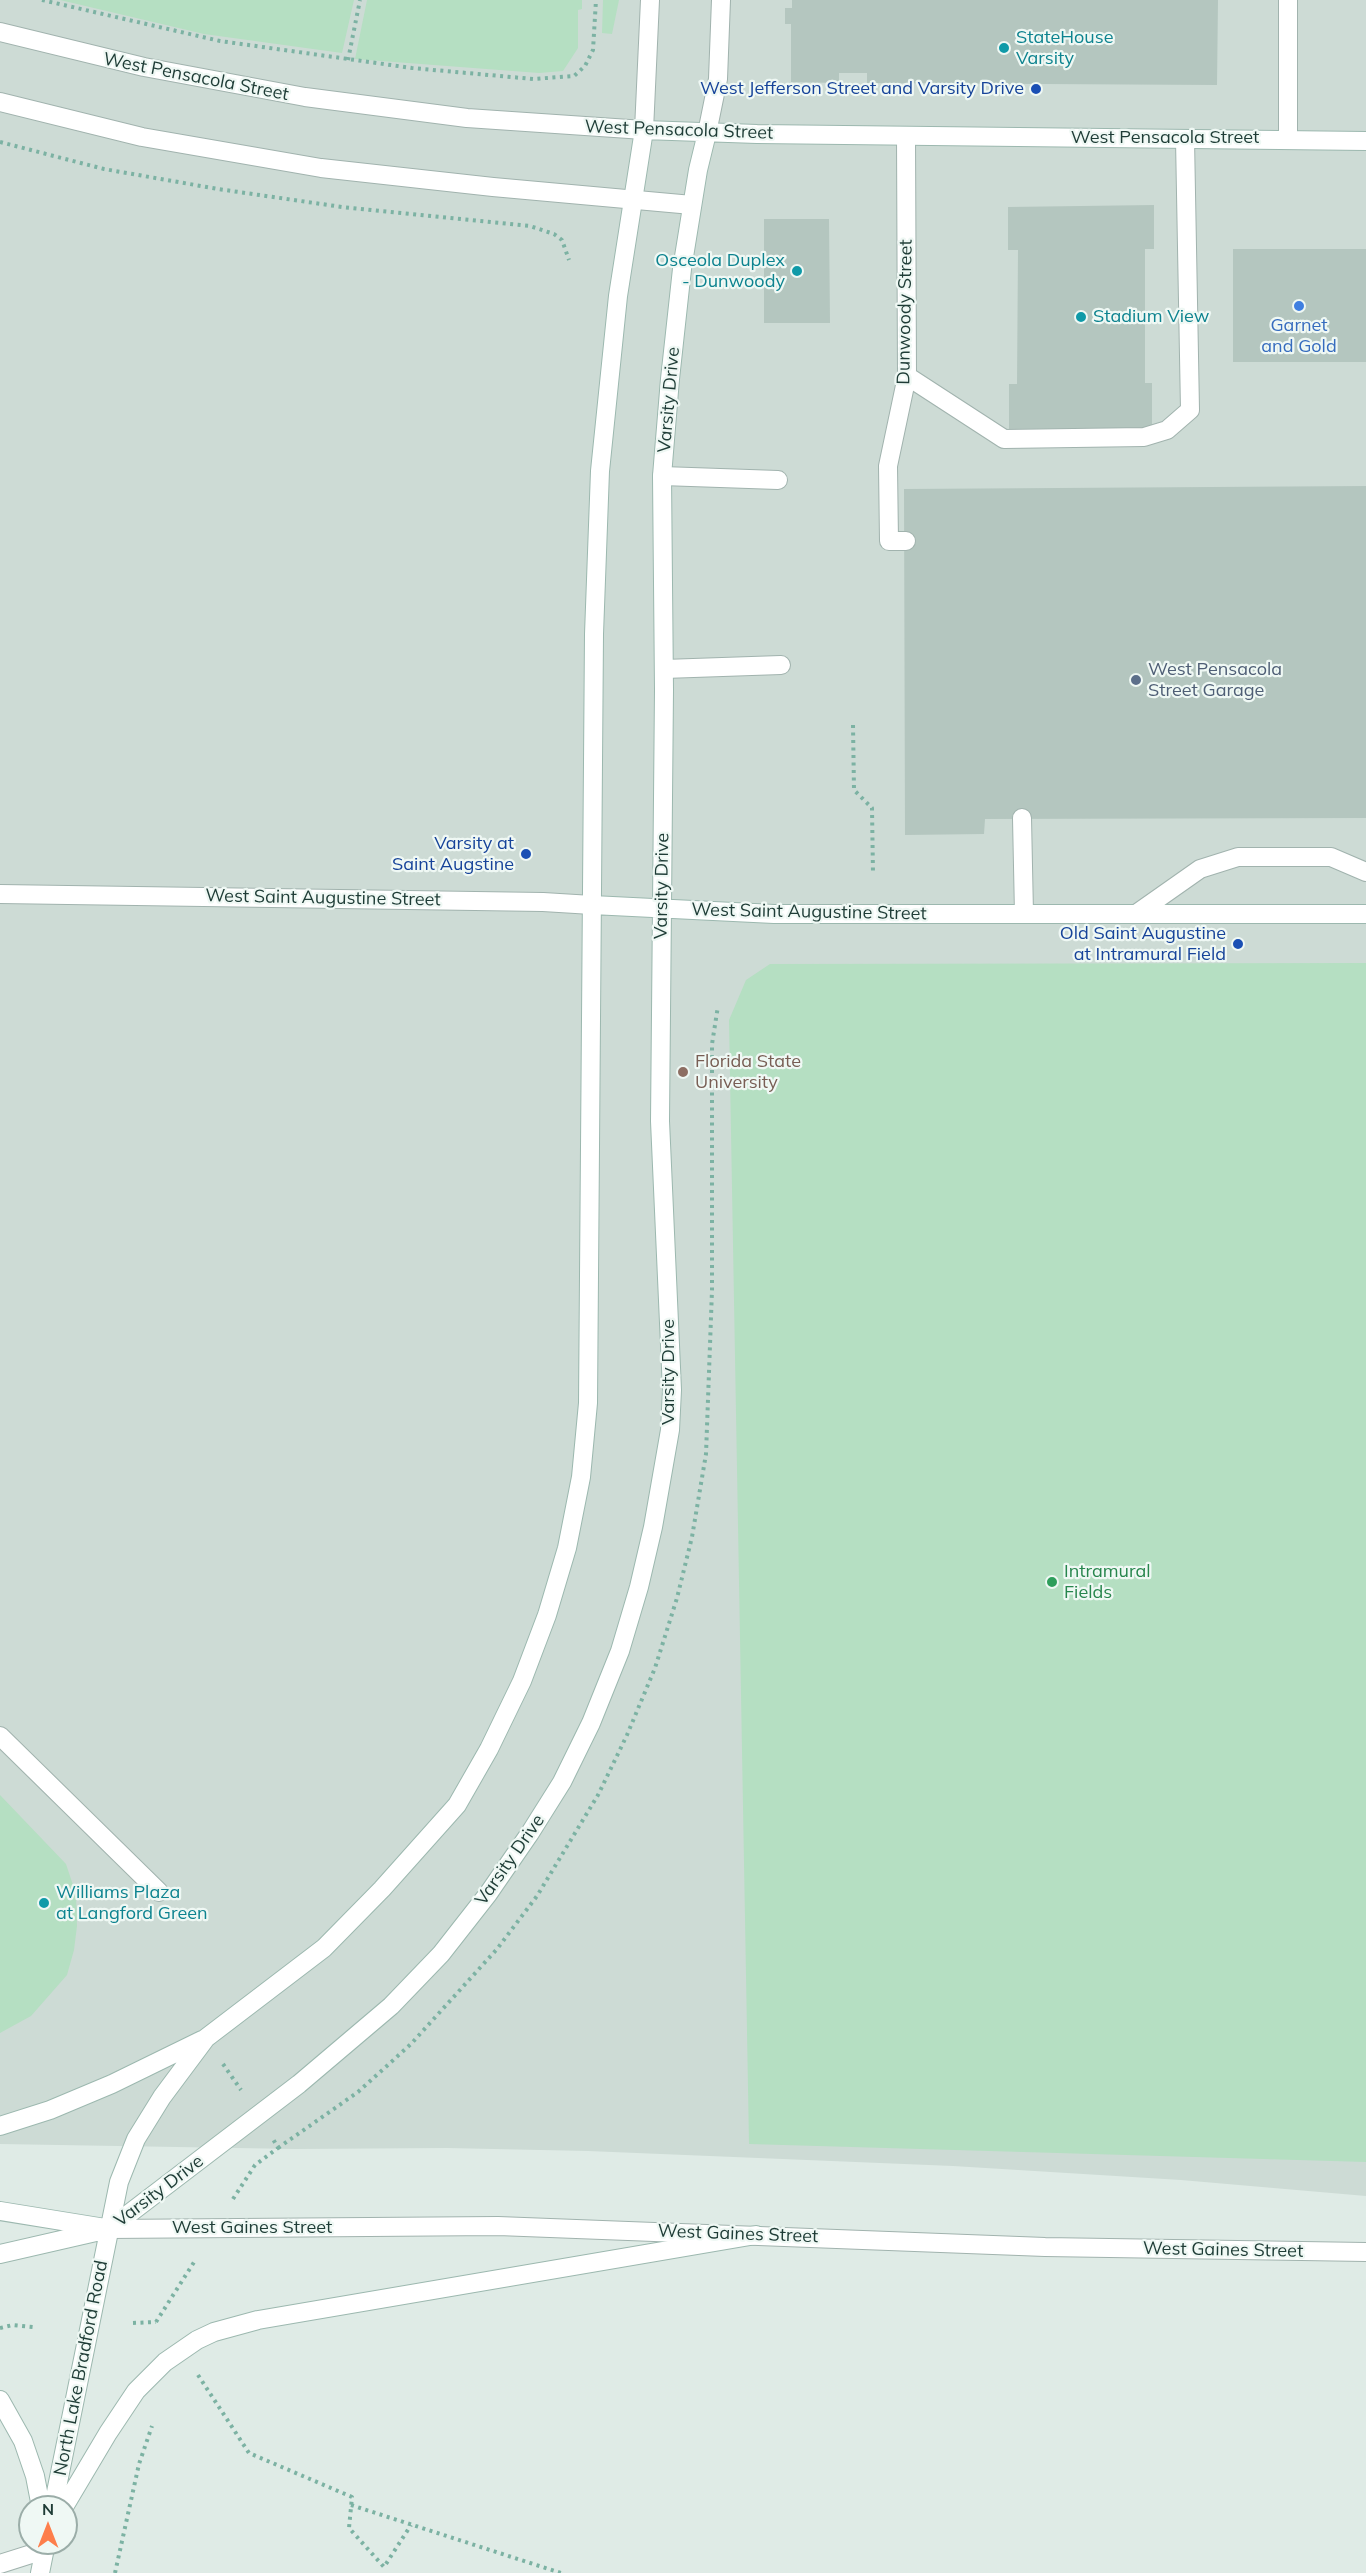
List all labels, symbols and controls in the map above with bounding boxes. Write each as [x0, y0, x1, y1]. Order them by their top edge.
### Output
place label: StateHouse Varsity [1016, 27, 1113, 70]
marker: StateHouse Varsity [997, 41, 1011, 55]
street label: West Pensacola Street [101, 48, 291, 106]
place label: West Jefferson Street and Varsity Drive [700, 78, 1024, 100]
marker: West Jefferson Street and Varsity Drive [1029, 82, 1043, 96]
street label: West Pensacola Street [584, 116, 774, 144]
street label: West Pensacola Street [1071, 127, 1259, 149]
street label: Dunwoody Street [893, 239, 917, 385]
place label: Osceola Duplex - Dunwoody [655, 250, 785, 292]
marker: Osceola Duplex - Dunwoody [790, 264, 804, 278]
marker: Garnet and Gold [1292, 299, 1306, 313]
place label: Stadium View [1093, 306, 1209, 328]
marker: Stadium View [1074, 310, 1088, 324]
place label: Garnet and Gold [1261, 315, 1337, 358]
street label: Varsity Drive [654, 346, 684, 454]
place label: West Pensacola Street Garage [1148, 659, 1282, 702]
marker: West Pensacola Street Garage [1129, 673, 1143, 687]
place label: Varsity at Saint Augstine [392, 833, 514, 876]
street label: Varsity Drive [650, 833, 674, 939]
marker: Varsity at Saint Augstine [519, 847, 533, 861]
street label: West Saint Augustine Street [205, 885, 441, 911]
street label: West Saint Augustine Street [691, 899, 927, 925]
place label: Old Saint Augustine at Intramural Field [1060, 923, 1226, 966]
marker: Old Saint Augustine at Intramural Field [1231, 937, 1245, 951]
place label: Florida State University [695, 1051, 801, 1094]
marker: Florida State University [676, 1065, 690, 1079]
street label: Varsity Drive [658, 1319, 680, 1425]
place label: Intramural Fields [1064, 1561, 1150, 1604]
marker: Intramural Fields [1045, 1575, 1059, 1589]
street label: Varsity Drive [471, 1810, 549, 1910]
place label: Williams Plaza at Langford Green [56, 1882, 208, 1924]
marker: Williams Plaza at Langford Green [37, 1896, 51, 1910]
street label: Varsity Drive [110, 2150, 208, 2232]
street label: West Gaines Street [172, 2217, 332, 2239]
street label: West Gaines Street [657, 2220, 819, 2248]
street label: West Gaines Street [1143, 2238, 1303, 2262]
street label: North Lake Bradford Road [50, 2259, 112, 2477]
north arrow [18, 2495, 78, 2555]
text: N [42, 2499, 54, 2519]

